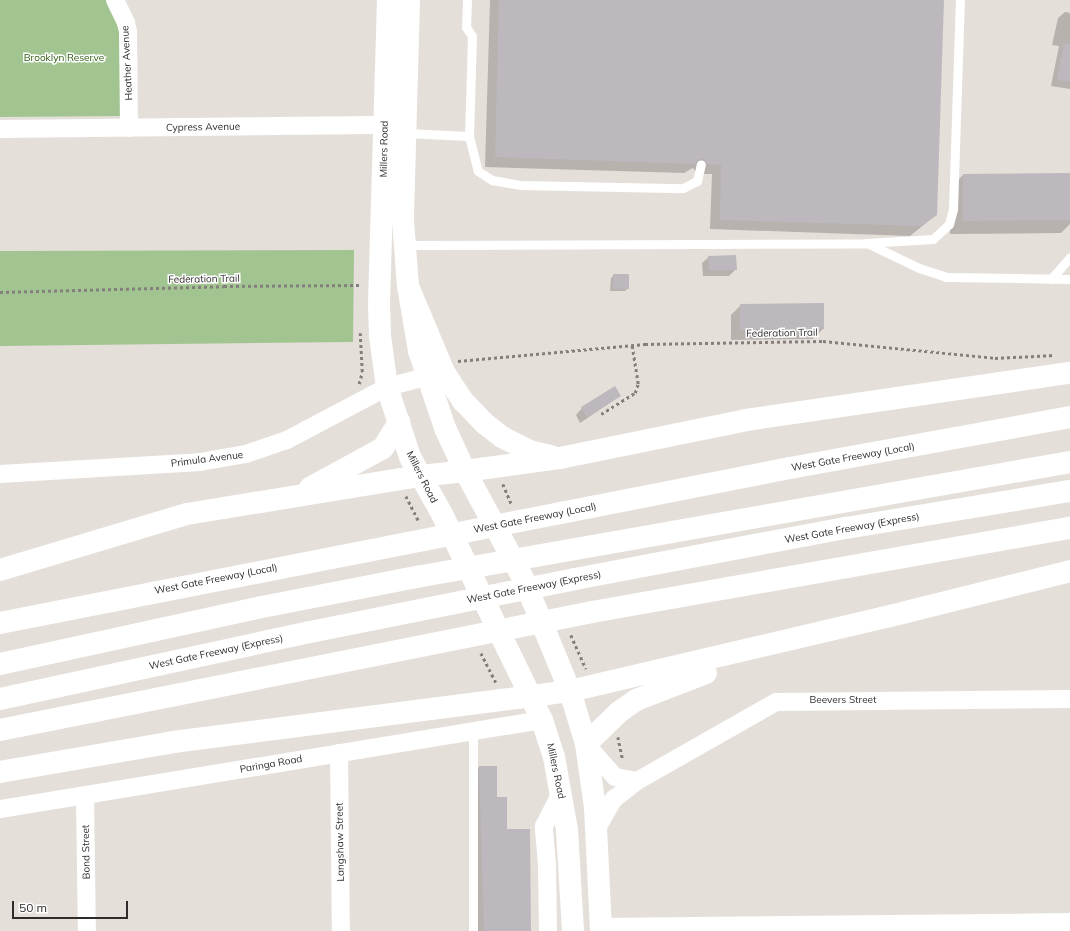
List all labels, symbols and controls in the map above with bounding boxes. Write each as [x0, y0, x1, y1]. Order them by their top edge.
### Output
street label: Heather Avenue [119, 25, 135, 101]
park label: Brooklyn Reserve [24, 52, 104, 64]
street label: Cypress Avenue [166, 120, 240, 134]
street label: Millers Road [378, 120, 390, 178]
street label: Federation Trail [168, 272, 240, 286]
street label: Federation Trail [746, 326, 818, 340]
street label: West Gate Freeway (Local) [790, 440, 916, 474]
street label: Primula Avenue [170, 449, 244, 469]
street label: Millers Road [404, 449, 440, 505]
street label: West Gate Freeway (Local) [473, 500, 597, 536]
street label: West Gate Freeway (Express) [784, 510, 920, 546]
street label: West Gate Freeway (Local) [154, 561, 278, 597]
street label: West Gate Freeway (Express) [466, 568, 602, 606]
street label: West Gate Freeway (Express) [148, 632, 284, 672]
street label: Beevers Street [809, 694, 877, 706]
street label: Millers Road [544, 742, 568, 800]
street label: Paringa Road [239, 753, 303, 775]
street label: Langshaw Street [333, 802, 347, 882]
street label: Bond Street [80, 825, 92, 879]
scale bar [14, 893, 130, 919]
text: 50 m [19, 900, 47, 915]

